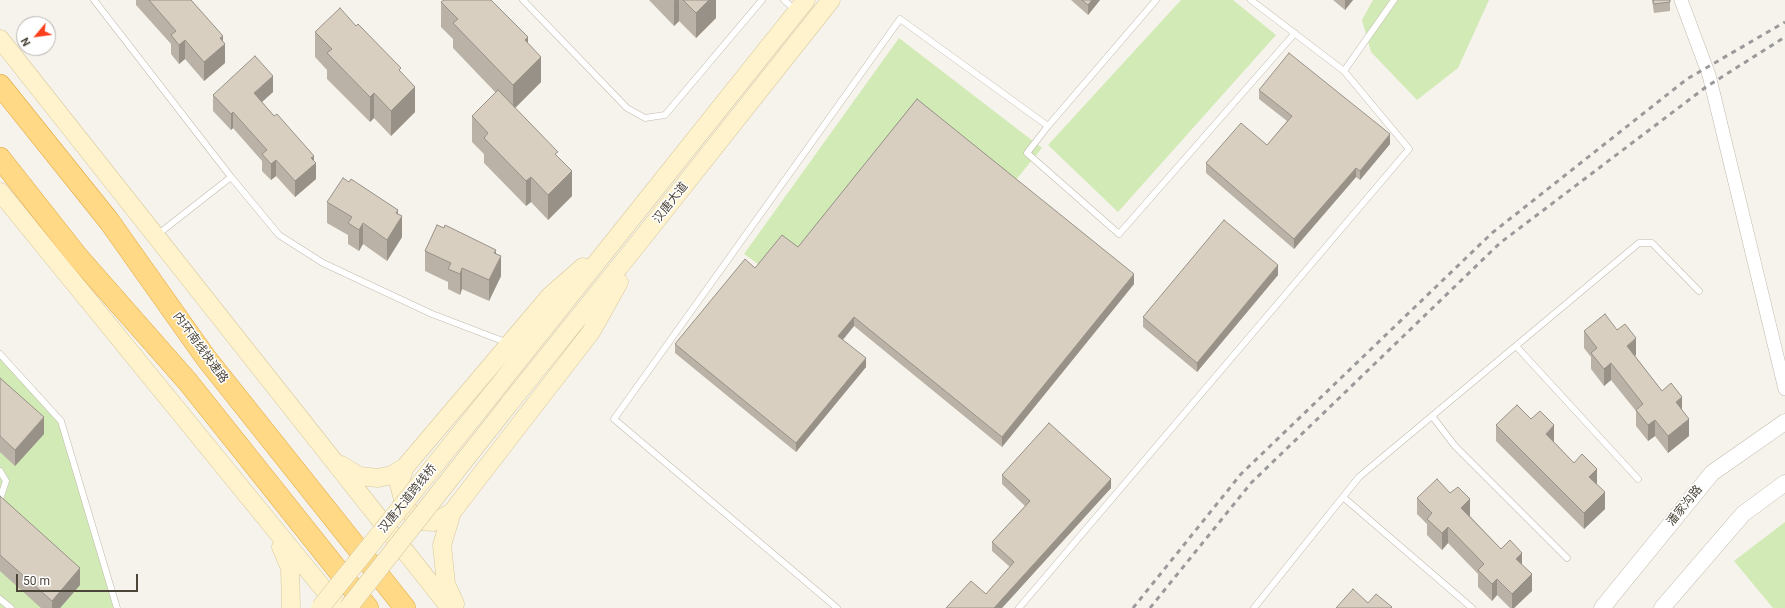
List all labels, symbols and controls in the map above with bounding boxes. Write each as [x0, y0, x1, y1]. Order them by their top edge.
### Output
north arrow [16, 16, 56, 56]
text: N [18, 35, 34, 48]
street label: 汉唐大道 [651, 180, 691, 226]
street label: 内环南线快速路 [169, 310, 231, 386]
street label: 汉唐大道跨线桥 [376, 462, 440, 536]
street label: 潘家沟路 [1664, 483, 1706, 529]
scale bar [18, 566, 140, 592]
text: 50 m [23, 574, 50, 588]

